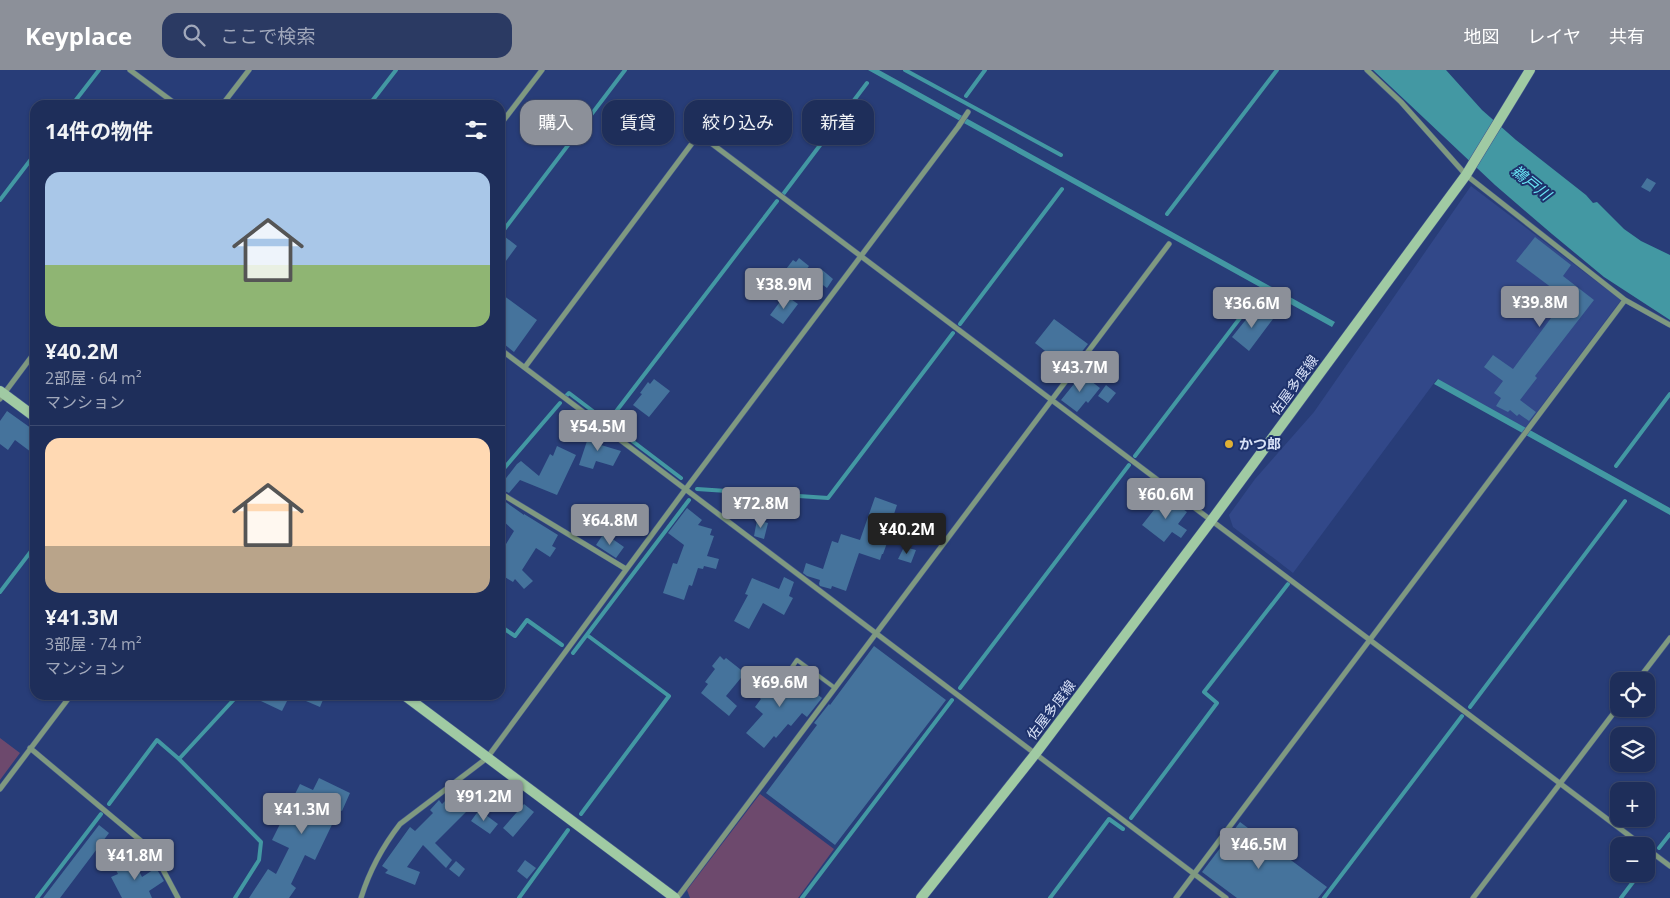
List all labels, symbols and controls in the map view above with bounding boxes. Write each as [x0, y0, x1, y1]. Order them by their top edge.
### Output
search box [162, 13, 512, 58]
text: Keyplace [25, 19, 132, 52]
icon: search [180, 21, 208, 49]
text: ここで検索 [220, 23, 315, 49]
text: 地図 [1464, 24, 1500, 48]
text: レイヤ [1528, 24, 1581, 48]
text: 共有 [1609, 24, 1645, 48]
chip: 購入 [520, 100, 592, 145]
chip: 賃貸 [602, 100, 674, 145]
chip: 絞り込み [684, 100, 792, 145]
chip: 新着 [802, 100, 874, 145]
icon: filters [462, 116, 490, 144]
text: 14件の物件 [45, 117, 153, 145]
water label: 鵜戸川 [1508, 160, 1557, 205]
icon: home [223, 205, 313, 295]
pin: ¥38.9M [743, 268, 825, 310]
text: ¥38.9M [756, 273, 812, 295]
pin: ¥36.6M [1211, 286, 1293, 329]
pin: ¥39.8M [1499, 286, 1581, 328]
text: ¥39.8M [1512, 291, 1568, 313]
text: ¥36.6M [1224, 292, 1280, 314]
text: ¥40.2M [45, 337, 119, 365]
pin: ¥43.7M [1039, 350, 1121, 393]
street label: 佐屋多度線 [1265, 351, 1322, 419]
text: ¥43.7M [1052, 356, 1108, 378]
text: 2部屋 · 64 m² [45, 367, 142, 389]
text: マンション [45, 391, 125, 413]
pin: ¥54.5M [557, 410, 639, 452]
text: ¥54.5M [570, 415, 626, 437]
place label: かつ郎 [1239, 434, 1281, 453]
marker: かつ郎 [1223, 438, 1235, 450]
icon: home [223, 470, 313, 560]
pin: ¥60.6M [1125, 478, 1207, 520]
text: ¥60.6M [1138, 483, 1194, 505]
pin: ¥72.8M [720, 486, 802, 529]
text: ¥72.8M [733, 492, 789, 514]
pin: ¥64.8M [569, 504, 651, 546]
text: ¥64.8M [582, 509, 638, 531]
pin: ¥40.2M [866, 512, 948, 555]
text: ¥40.2M [879, 518, 935, 540]
text: ¥41.3M [45, 603, 119, 631]
text: 3部屋 · 74 m² [45, 633, 142, 655]
text: マンション [45, 657, 125, 679]
pin: ¥69.6M [739, 666, 821, 708]
text: ¥69.6M [752, 671, 808, 693]
map controls [1610, 672, 1655, 882]
button: locate [1610, 672, 1655, 717]
street label: 佐屋多度線 [1022, 676, 1079, 743]
button: layers [1610, 727, 1655, 772]
pin: ¥91.2M [443, 780, 525, 822]
button: + [1610, 782, 1655, 827]
text: ¥91.2M [456, 785, 512, 807]
pin: ¥41.3M [261, 792, 343, 835]
text: ¥41.3M [274, 798, 330, 820]
pin: ¥46.5M [1218, 828, 1300, 870]
text: ¥46.5M [1231, 833, 1287, 855]
button: − [1610, 837, 1655, 882]
pin: ¥41.8M [94, 838, 176, 881]
text: ¥41.8M [107, 844, 163, 866]

